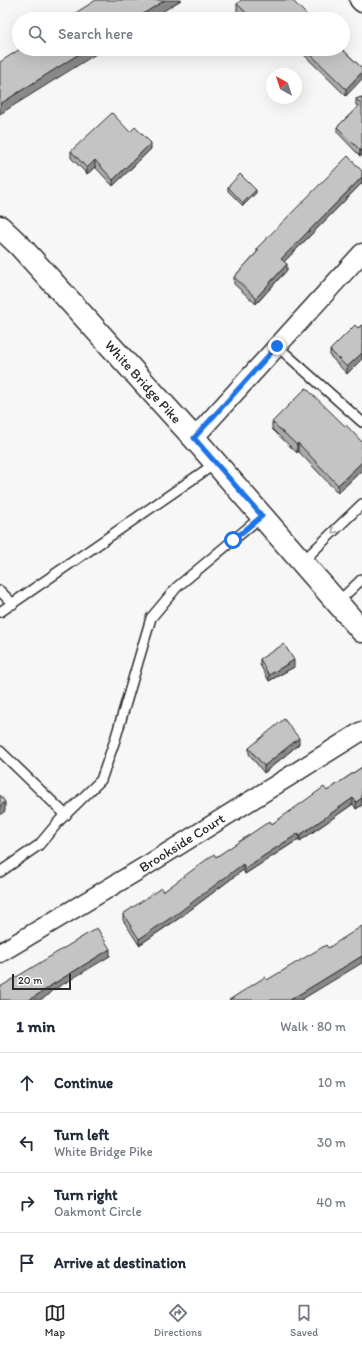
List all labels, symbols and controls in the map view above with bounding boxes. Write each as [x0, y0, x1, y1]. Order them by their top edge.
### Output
search box [12, 12, 350, 56]
icon: search [26, 23, 48, 45]
text: Search here [58, 25, 133, 43]
north arrow [266, 68, 302, 104]
street label: White Bridge Pike [101, 337, 185, 427]
route end [268, 337, 286, 355]
one-way arrow [331, 526, 339, 534]
route start [224, 531, 242, 549]
street label: Brookside Court [136, 810, 228, 876]
scale bar [12, 972, 71, 991]
text: 20 m [18, 974, 42, 987]
text: 1 min [16, 1016, 55, 1036]
text: Walk · 80 m [280, 1019, 346, 1034]
icon: ahead [16, 1072, 38, 1094]
text: Continue [54, 1074, 113, 1092]
text: 10 m [318, 1075, 346, 1090]
text: Turn left [54, 1126, 109, 1144]
icon: left [16, 1132, 38, 1154]
text: 30 m [317, 1135, 346, 1150]
text: White Bridge Pike [54, 1144, 153, 1159]
text: Turn right [54, 1186, 118, 1204]
icon: right [16, 1192, 38, 1214]
text: 40 m [316, 1195, 346, 1210]
text: Oakmont Circle [54, 1204, 142, 1219]
icon: arrive [16, 1252, 38, 1274]
text: Arrive at destination [54, 1254, 186, 1272]
tab: Map [44, 1302, 66, 1339]
tab: Directions [154, 1302, 202, 1339]
tab: Saved [290, 1302, 318, 1339]

